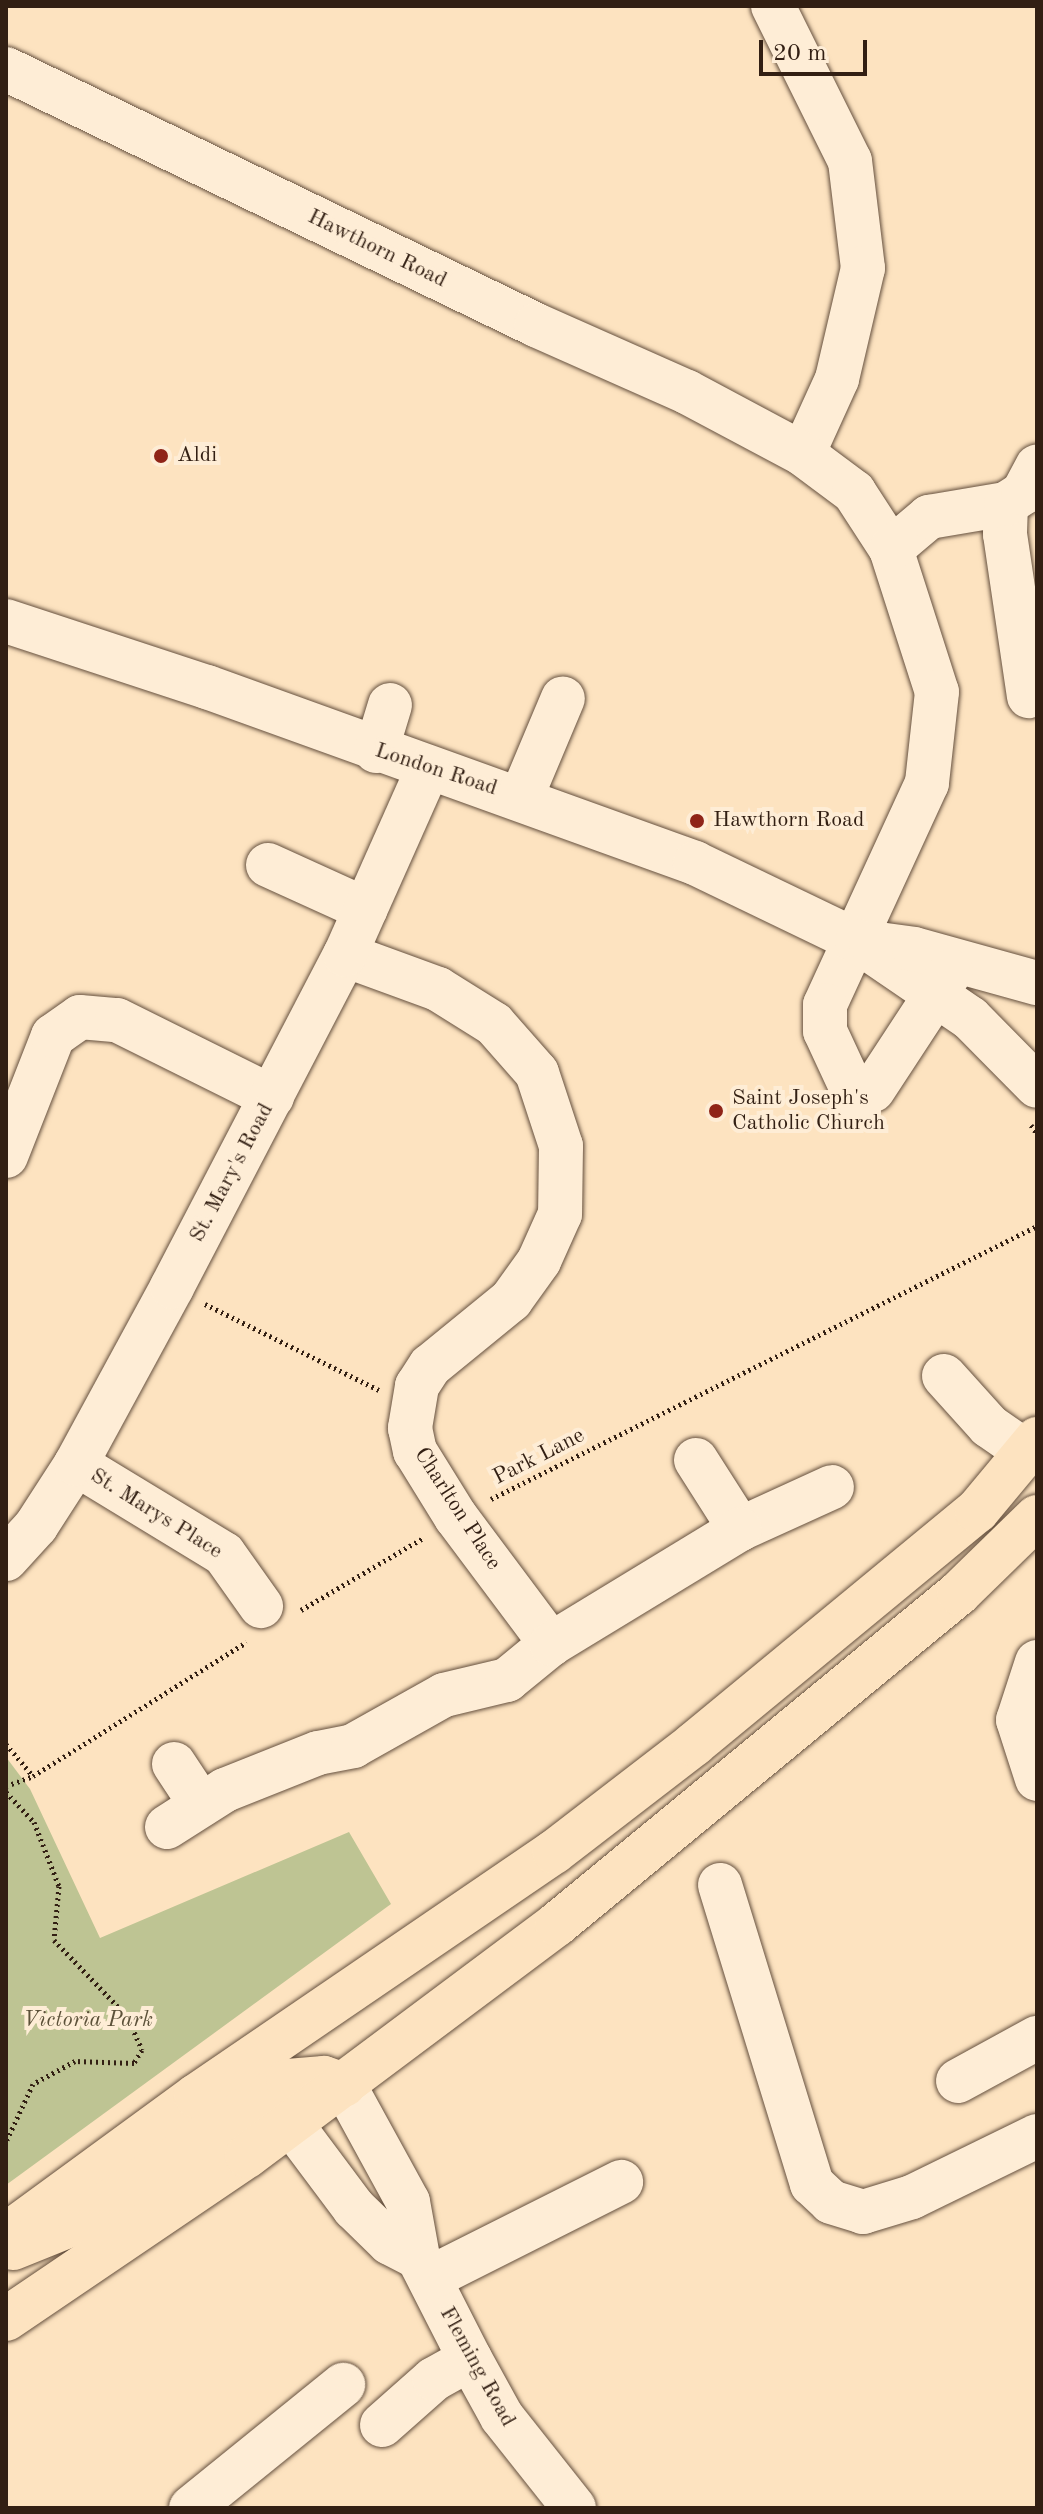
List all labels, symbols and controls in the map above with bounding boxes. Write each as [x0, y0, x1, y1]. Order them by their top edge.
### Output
scale bar [763, 24, 871, 74]
text: 20 m [773, 42, 827, 66]
street label: Hawthorn Road [303, 204, 451, 294]
place label: Aldi [177, 443, 217, 469]
marker: Aldi [152, 447, 170, 465]
street label: London Road [372, 738, 500, 802]
place label: Hawthorn Road [713, 808, 864, 834]
marker: Hawthorn Road [688, 812, 706, 830]
place label: Saint Joseph's Catholic Church [732, 1085, 885, 1136]
street label: St. Mary's Road [184, 1099, 280, 1247]
marker: Saint Joseph's Catholic Church [707, 1102, 725, 1120]
street label: Park Lane [489, 1423, 589, 1491]
street label: Charlton Place [408, 1443, 506, 1575]
street label: St. Marys Place [85, 1463, 227, 1565]
park label: Victoria Park [23, 2008, 153, 2034]
street label: Fleming Road [433, 2302, 521, 2432]

